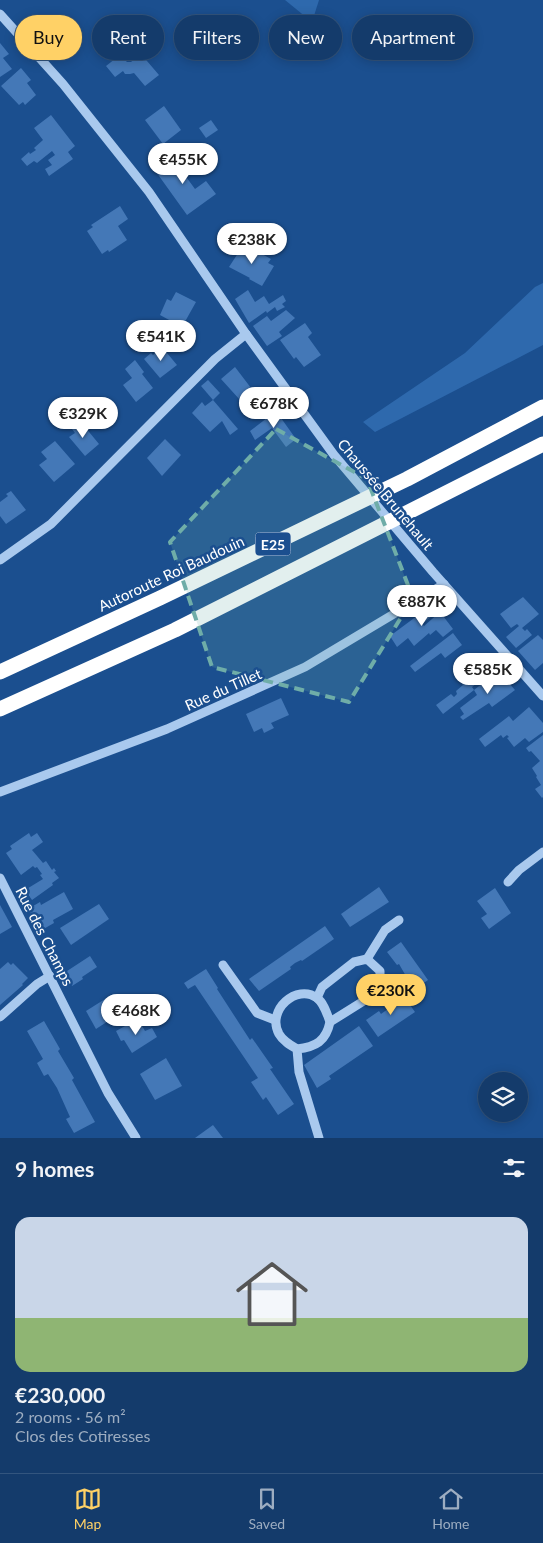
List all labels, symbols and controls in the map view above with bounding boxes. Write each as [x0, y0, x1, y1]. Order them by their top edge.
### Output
chip: Buy [15, 15, 82, 60]
chip: Rent [92, 15, 164, 60]
chip: Filters [174, 15, 259, 60]
chip: New [269, 15, 342, 60]
chip: Apartment [352, 15, 473, 60]
pin: €455K [148, 142, 218, 185]
text: €455K [159, 149, 207, 168]
pin: €238K [217, 222, 287, 265]
text: €238K [228, 229, 276, 248]
pin: €541K [126, 320, 196, 362]
text: €541K [137, 326, 185, 345]
pin: €678K [239, 386, 309, 429]
text: €678K [250, 393, 298, 412]
pin: €329K [48, 396, 118, 439]
text: €329K [59, 403, 107, 422]
street label: Chaussée Brunehault [334, 435, 438, 554]
street label: Autoroute Roi Baudouin [95, 531, 247, 615]
road number: E25 [256, 532, 290, 556]
pin: €887K [387, 584, 457, 627]
text: €887K [398, 591, 446, 610]
pin: €585K [453, 652, 523, 695]
text: €585K [464, 659, 512, 678]
street label: Rue du Tillet [182, 664, 265, 714]
street label: Rue des Champs [12, 883, 78, 989]
pin: €230K [356, 974, 426, 1016]
text: €230K [367, 980, 415, 999]
pin: €468K [101, 994, 171, 1036]
text: €468K [112, 1000, 160, 1019]
map controls [478, 1072, 528, 1122]
button: layers [478, 1072, 528, 1122]
icon: filters [500, 1154, 528, 1182]
text: 9 homes [15, 1156, 94, 1181]
icon: home [227, 1249, 317, 1339]
text: €230,000 [15, 1382, 105, 1407]
text: 2 rooms · 56 m² [15, 1407, 126, 1426]
text: Clos des Cotiresses [15, 1426, 150, 1445]
tab: Map [74, 1485, 102, 1532]
tab: Saved [249, 1485, 285, 1532]
tab: Home [432, 1485, 469, 1532]

